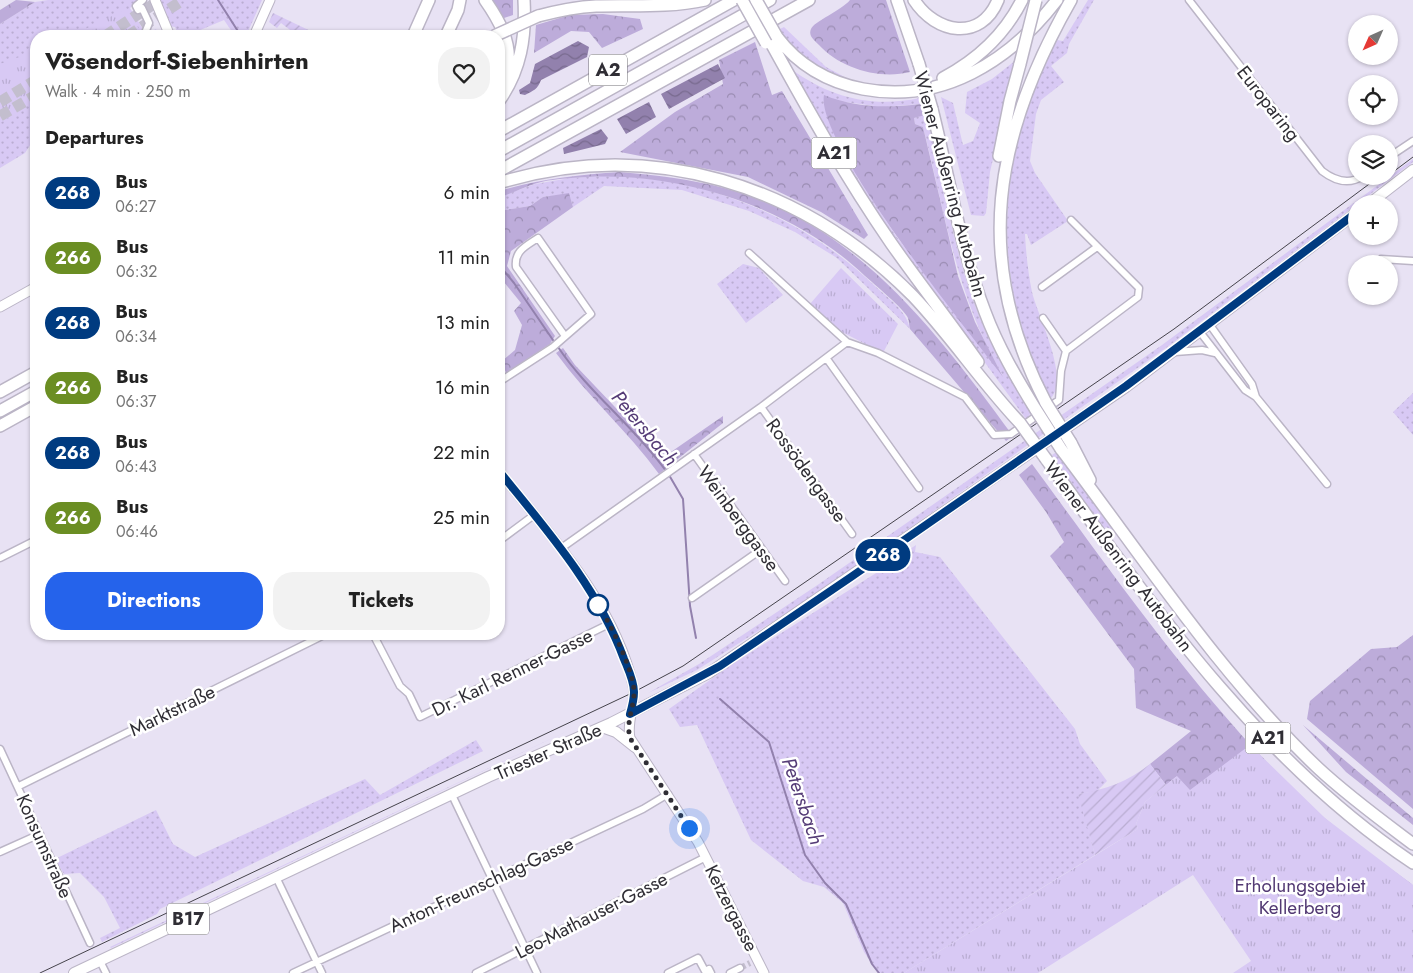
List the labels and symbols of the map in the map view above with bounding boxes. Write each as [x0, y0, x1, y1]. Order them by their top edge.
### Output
north arrow [1348, 15, 1398, 65]
road number: A2 [589, 54, 627, 86]
street label: Europaring [1230, 60, 1307, 147]
street label: Wiener Außenring Autobahn [907, 68, 994, 300]
road number: A21 [812, 138, 856, 168]
water label: Petersbach [604, 384, 685, 472]
street label: Rossödengasse [760, 413, 854, 528]
street label: Wiener Außenring Autobahn [1038, 455, 1200, 658]
street label: Weinberggasse [691, 460, 786, 577]
line badge: 268 [854, 539, 912, 571]
unlabelled marker [587, 594, 609, 616]
street label: Dr. Karl Renner-Gasse [427, 622, 597, 723]
street label: Marktstraße [125, 678, 220, 743]
street label: Triester Straße [491, 716, 606, 787]
road number: A21 [1246, 722, 1290, 754]
water label: Petersbach [774, 754, 831, 849]
street label: Konsumstraße [10, 790, 80, 903]
your location [677, 816, 702, 841]
street label: Anton-Freunschlag-Gasse [385, 830, 578, 939]
street label: Ketzergasse [698, 860, 765, 956]
street label: Leo-Mathauser-Gasse [510, 865, 672, 966]
park label: Erholungsgebiet Kellerberg [1235, 872, 1366, 921]
road number: B17 [167, 904, 209, 934]

